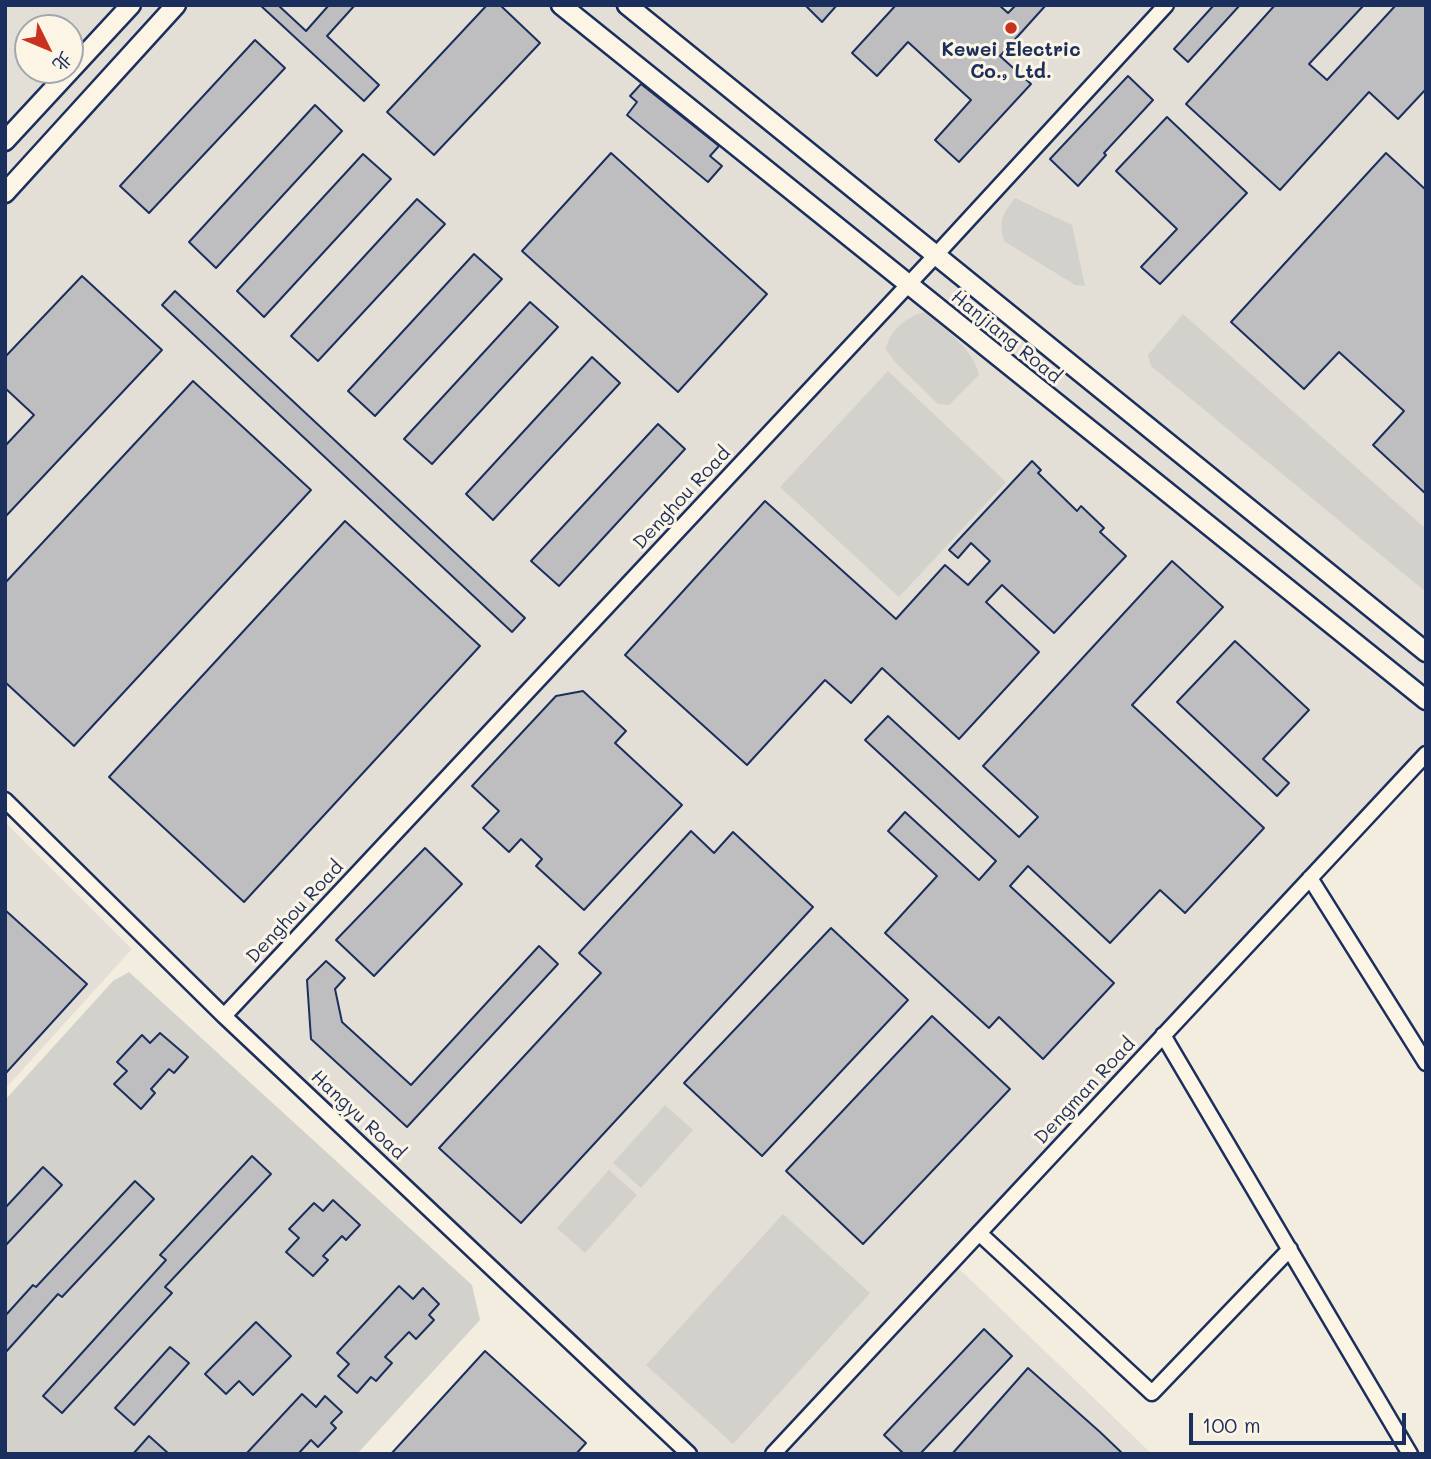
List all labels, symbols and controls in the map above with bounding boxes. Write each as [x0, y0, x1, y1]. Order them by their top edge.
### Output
north arrow [14, 14, 84, 84]
marker: Kewei Electric Co., Ltd. [1003, 20, 1019, 36]
place label: Kewei Electric Co., Ltd. [941, 39, 1081, 83]
text: 北 [48, 47, 79, 78]
street label: Hanjiang Road [946, 286, 1066, 388]
street label: Denghou Road [629, 442, 735, 554]
street label: Denghou Road [242, 856, 348, 968]
street label: Dengman Road [1030, 1033, 1140, 1149]
street label: Hangyu Road [306, 1066, 410, 1164]
scale bar [1193, 1400, 1410, 1444]
text: 100 m [1202, 1411, 1261, 1438]

